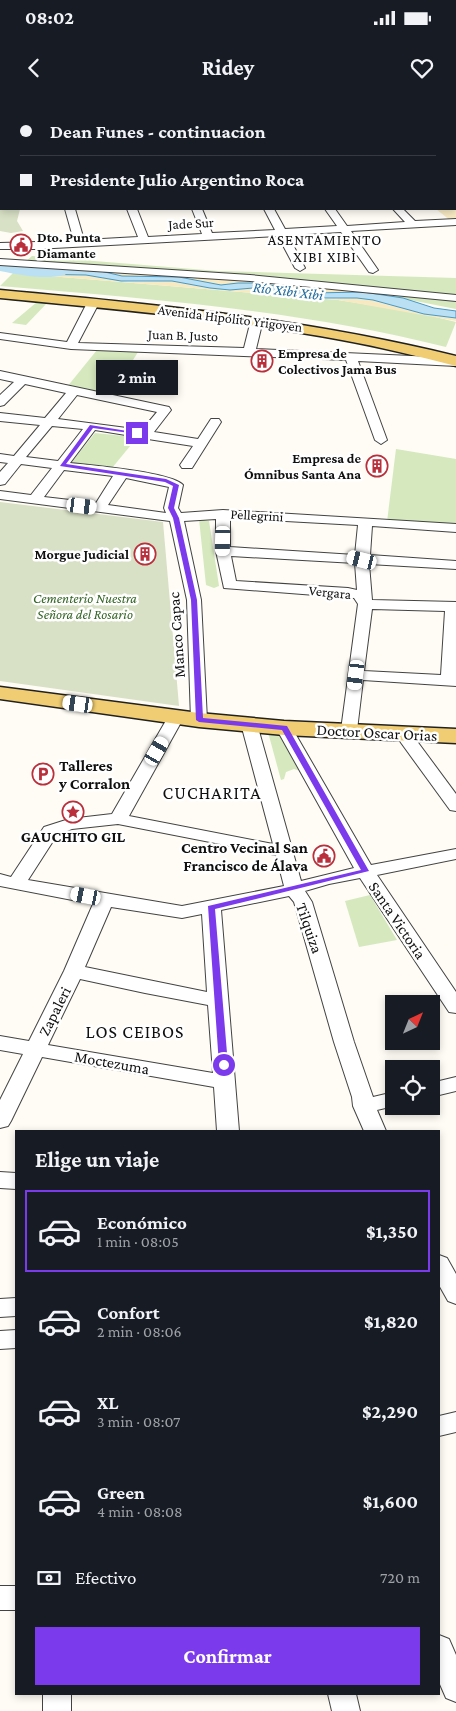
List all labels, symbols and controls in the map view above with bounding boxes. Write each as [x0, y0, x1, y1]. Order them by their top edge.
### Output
text: 08:02 [25, 7, 74, 28]
icon: back [20, 54, 48, 82]
icon: heart [408, 54, 436, 82]
text: Ridey [202, 55, 254, 80]
text: Dean Funes - continuacion [50, 121, 266, 142]
text: Presidente Julio Argentino Roca [50, 169, 304, 190]
street label: Jade Sur [166, 214, 214, 232]
place label: Dto. Punta Diamante [37, 229, 101, 261]
district label: ASENTAMIENTO XIBI XIBI [268, 232, 382, 265]
public building icon: Dto. Punta Diamante [9, 233, 33, 257]
water label: Río Xibi Xibi [252, 279, 325, 303]
street label: Avenida Hipólito Yrigoyen [157, 301, 304, 335]
street label: Juan B. Justo [146, 326, 218, 344]
place label: Empresa de Colectivos Jama Bus [278, 345, 397, 377]
building icon: Empresa de Colectivos Jama Bus [250, 349, 274, 373]
callout: 2 min [96, 360, 178, 396]
text: 2 min [118, 369, 156, 386]
route end [126, 422, 148, 444]
place label: Empresa de Ómnibus Santa Ana [244, 450, 361, 482]
building icon: Empresa de Ómnibus Santa Ana [365, 454, 389, 478]
car [66, 497, 97, 515]
street label: Pellegrini [230, 506, 284, 524]
car [215, 526, 230, 556]
building icon: Morgue Judicial [133, 542, 157, 566]
place label: Morgue Judicial [34, 546, 129, 562]
car [345, 549, 378, 571]
street label: Vergara [308, 582, 353, 602]
park label: Cementerio Nuestra Señora del Rosario [33, 590, 137, 622]
street label: Manco Capac [165, 591, 189, 678]
car [346, 659, 365, 691]
car [62, 694, 93, 714]
street label: Doctor Oscar Orias [316, 721, 438, 744]
car [143, 734, 170, 768]
place label: Talleres y Corralon [58, 757, 130, 792]
parking icon: Talleres y Corralon [31, 762, 55, 786]
district label: CUCHARITA [163, 783, 261, 803]
place icon: GAUCHITO GIL [61, 800, 85, 824]
place label: GAUCHITO GIL [21, 828, 126, 845]
place label: Centro Vecinal San Francisco de Álava [181, 839, 308, 874]
public building icon: Centro Vecinal San Francisco de Álava [312, 844, 336, 868]
street label: Santa Victoria [366, 879, 430, 963]
car [69, 886, 102, 906]
street label: Tilquiza [292, 901, 326, 956]
street label: Zapaleri [35, 984, 75, 1039]
north arrow [385, 995, 440, 1050]
map controls [385, 995, 440, 1115]
district label: LOS CEIBOS [86, 1022, 184, 1042]
street label: Moctezuma [73, 1048, 151, 1078]
route start [213, 1054, 235, 1076]
button: locate [385, 1060, 440, 1115]
text: Elige un viaje [35, 1147, 159, 1172]
icon: car [37, 1209, 82, 1254]
text: Económico [97, 1212, 187, 1233]
text: $1,350 [366, 1221, 418, 1242]
text: 1 min · 08:05 [97, 1233, 179, 1250]
icon: car [37, 1299, 82, 1344]
text: Confort [97, 1302, 160, 1323]
text: $1,820 [364, 1311, 418, 1332]
text: 2 min · 08:06 [97, 1323, 182, 1340]
icon: car [37, 1389, 82, 1434]
text: XL [97, 1392, 119, 1413]
text: $2,290 [362, 1401, 418, 1422]
text: 3 min · 08:07 [97, 1413, 180, 1430]
icon: car [37, 1479, 82, 1524]
text: Green [97, 1482, 145, 1503]
text: $1,600 [363, 1491, 418, 1512]
text: 4 min · 08:08 [97, 1503, 183, 1520]
icon: cash [35, 1564, 63, 1592]
text: Efectivo [75, 1567, 136, 1588]
text: 720 m [380, 1569, 420, 1586]
button: Confirmar [35, 1627, 420, 1685]

